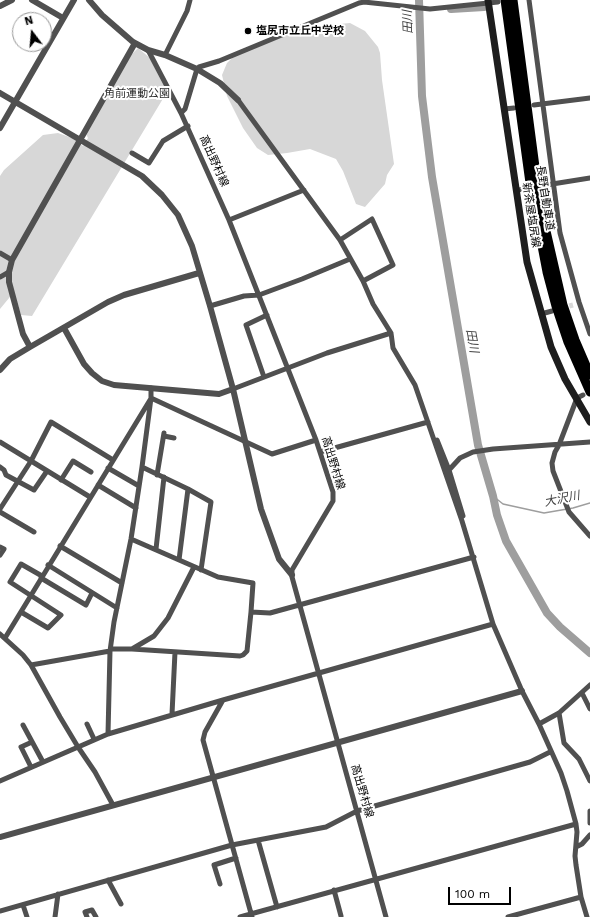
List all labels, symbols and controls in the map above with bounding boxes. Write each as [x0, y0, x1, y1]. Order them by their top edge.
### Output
water label: 田川 [400, 10, 416, 34]
north arrow [12, 12, 52, 52]
text: N [23, 14, 35, 28]
place label: 塩尻市立丘中学校 [256, 24, 344, 38]
marker: 塩尻市立丘中学校 [243, 26, 253, 36]
park label: 角前運動公園 [104, 87, 170, 101]
street label: 高出野村線 [197, 133, 231, 189]
street label: 長野自動車道 [533, 164, 557, 232]
street label: 新茶屋塩尻線 [519, 181, 543, 249]
water label: 田川 [463, 328, 481, 354]
street label: 高出野村線 [319, 435, 347, 491]
water label: 大沢川 [543, 488, 581, 510]
street label: 高出野村線 [348, 763, 376, 819]
scale bar [450, 879, 513, 905]
text: 100 m [455, 887, 490, 901]

